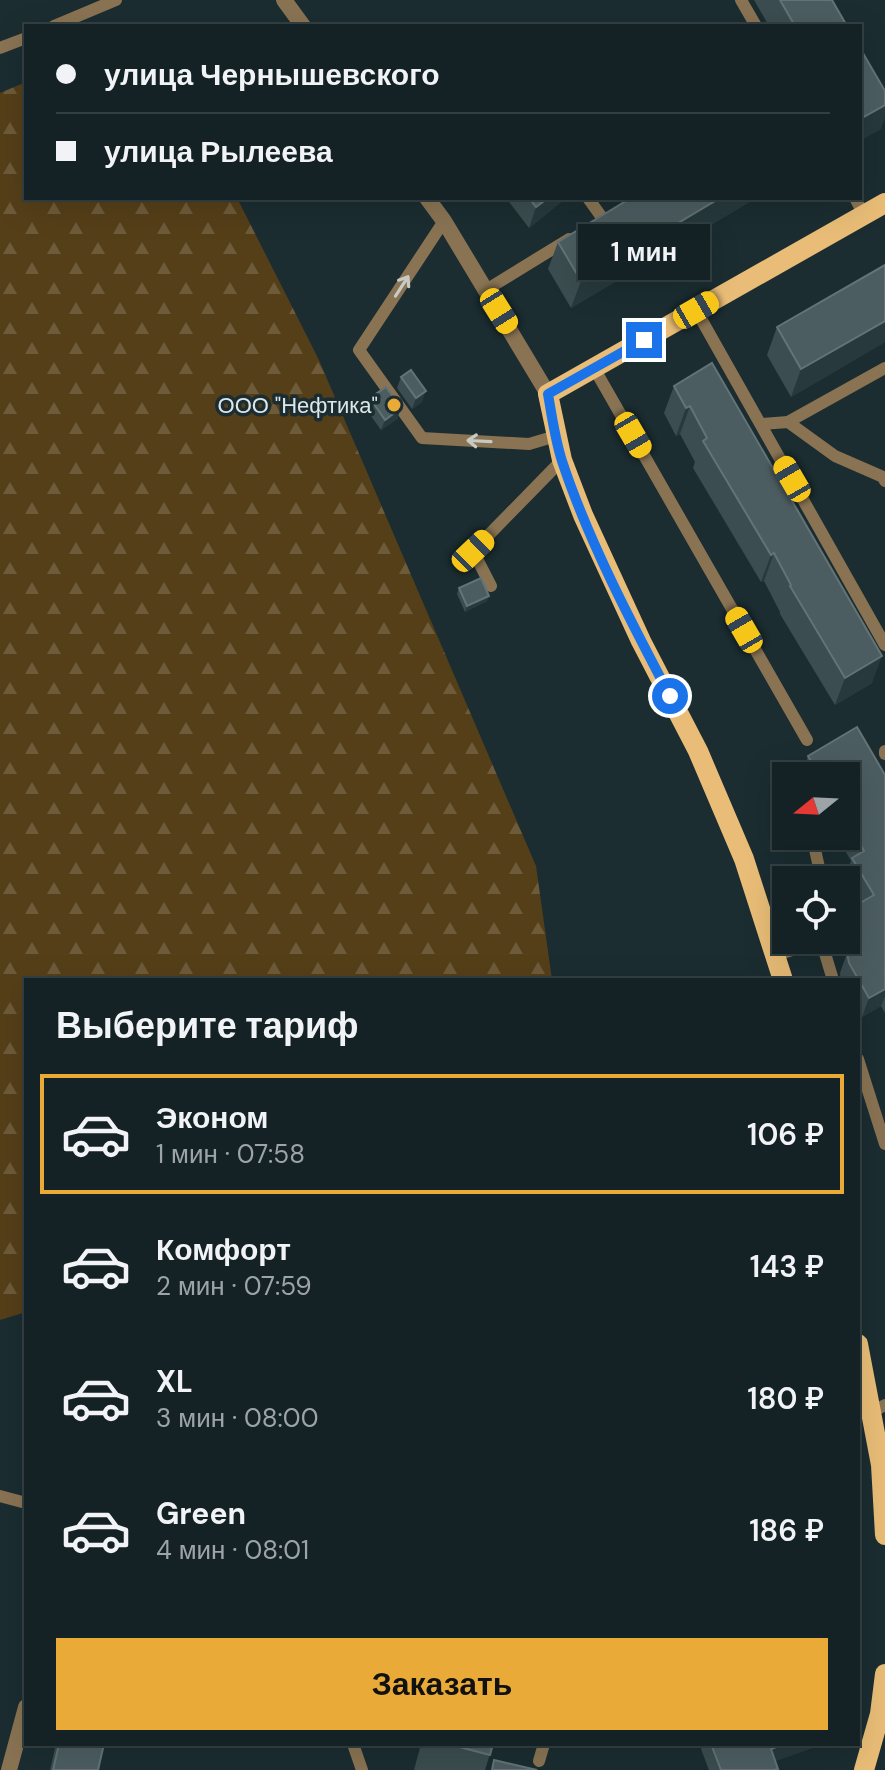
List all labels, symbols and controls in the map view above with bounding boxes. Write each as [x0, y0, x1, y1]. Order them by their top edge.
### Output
text: улица Чернышевского [104, 55, 440, 94]
text: улица Рылеева [104, 132, 333, 171]
callout: 1 мин [578, 224, 710, 280]
text: 1 мин [611, 235, 677, 269]
one-way arrow [395, 275, 411, 298]
car [476, 284, 522, 338]
car [669, 288, 723, 332]
route end [626, 322, 662, 358]
place label: ООО "Нефтика" [218, 391, 378, 420]
marker: ООО "Нефтика" [385, 396, 403, 414]
car [611, 408, 655, 462]
one-way arrow [466, 433, 493, 448]
car [770, 452, 814, 506]
car [447, 526, 499, 576]
car [722, 603, 766, 657]
route start [652, 678, 688, 714]
north arrow [772, 762, 860, 850]
map controls [772, 762, 860, 954]
button: locate [772, 866, 860, 954]
text: Выберите тариф [56, 1002, 359, 1049]
icon: car [60, 1098, 132, 1170]
text: Эконом [156, 1098, 269, 1137]
text: 106 ₽ [747, 1115, 824, 1154]
text: 1 мин · 07:58 [156, 1137, 305, 1171]
icon: car [60, 1230, 132, 1302]
text: Комфорт [156, 1230, 291, 1269]
text: 143 ₽ [750, 1247, 824, 1286]
text: 2 мин · 07:59 [156, 1269, 312, 1303]
icon: car [60, 1362, 132, 1434]
text: XL [156, 1362, 193, 1401]
text: 180 ₽ [747, 1379, 824, 1418]
text: 3 мин · 08:00 [156, 1401, 318, 1435]
icon: car [60, 1494, 132, 1566]
text: Green [156, 1494, 246, 1533]
text: 186 ₽ [749, 1511, 824, 1550]
text: 4 мин · 08:01 [156, 1533, 309, 1567]
button: Заказать [56, 1638, 828, 1730]

